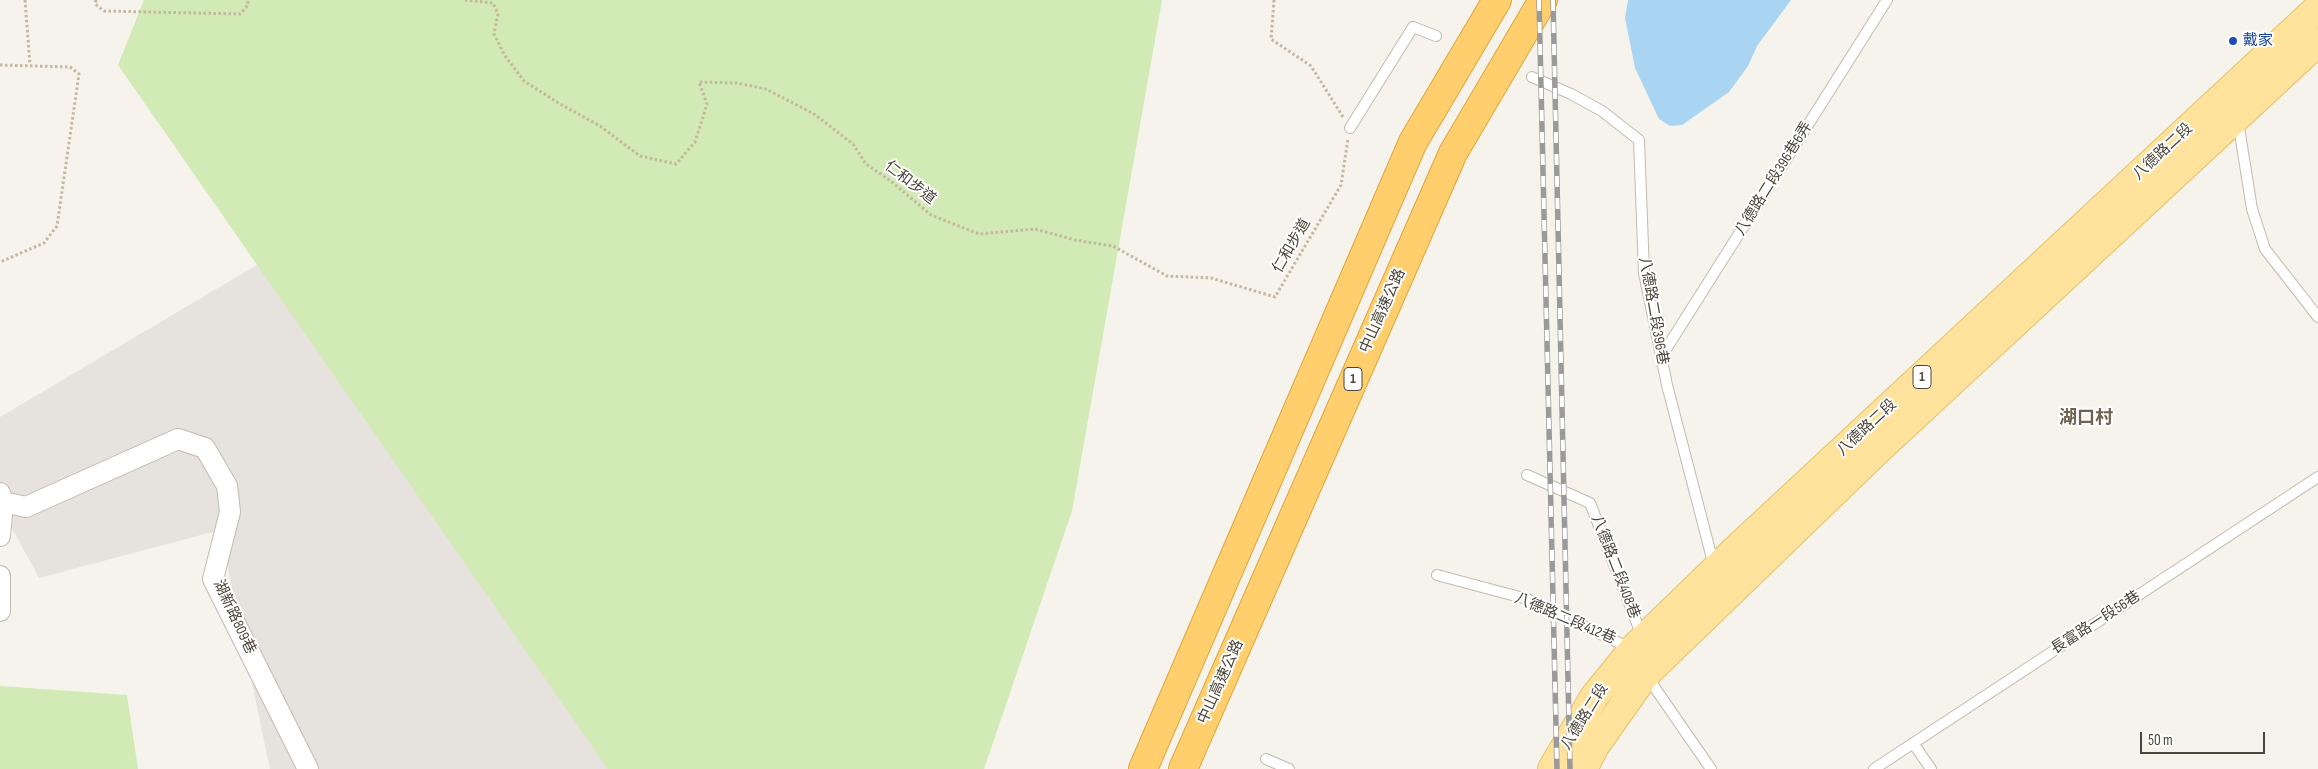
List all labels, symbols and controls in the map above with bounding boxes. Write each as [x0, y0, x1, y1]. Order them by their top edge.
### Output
place label: 戴家 [2243, 32, 2273, 50]
marker: 戴家 [2227, 35, 2239, 47]
street label: 八德路二段396巷6弄 [1732, 119, 1816, 239]
street label: 八德路二段 [2129, 120, 2197, 184]
street label: 仁和步道 [881, 157, 939, 209]
street label: 仁和步道 [1269, 216, 1315, 276]
street label: 八德路二段396巷 [1635, 256, 1671, 366]
street label: 中山高速公路 [1356, 266, 1410, 356]
road number: 1 [1913, 366, 1931, 388]
road number: 1 [1344, 368, 1362, 390]
street label: 八德路二段 [1833, 396, 1901, 460]
district label: 湖口村 [2059, 407, 2113, 429]
street label: 八德路二段408巷 [1587, 513, 1643, 621]
street label: 湖新路809巷 [209, 577, 259, 657]
street label: 長富路一段56巷 [2048, 588, 2144, 658]
street label: 八德路二段412巷 [1512, 590, 1618, 648]
street label: 中山高速公路 [1194, 637, 1248, 727]
street label: 八德路二段 [1557, 680, 1613, 754]
scale bar [2143, 722, 2268, 754]
text: 50 m [2148, 731, 2173, 750]

